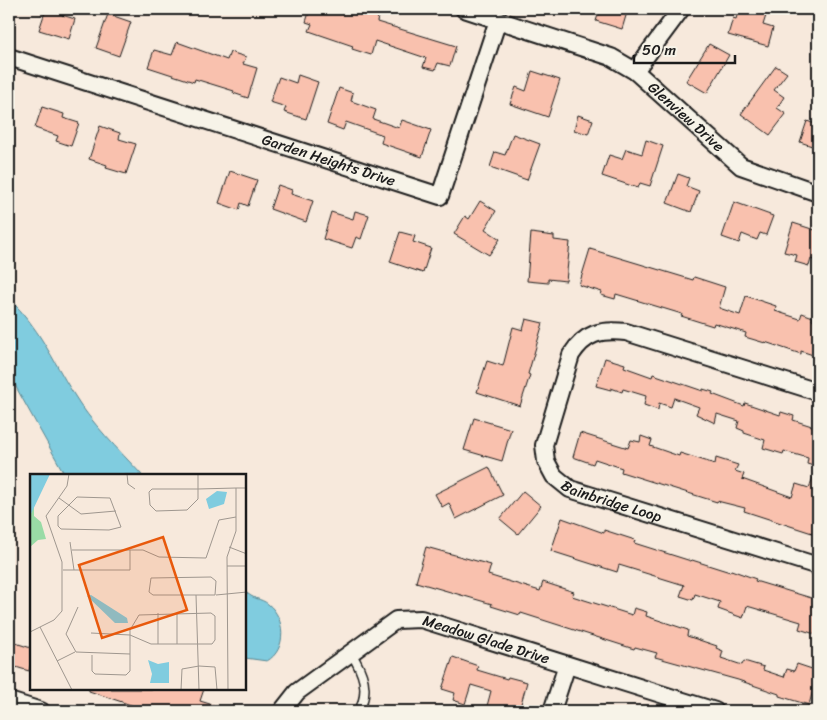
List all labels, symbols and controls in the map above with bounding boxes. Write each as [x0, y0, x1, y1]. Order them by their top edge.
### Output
scale bar [634, 32, 736, 64]
text: 50 m [642, 37, 677, 63]
street label: Glenview Drive [642, 75, 731, 159]
street label: Garden Heights Drive [259, 126, 399, 194]
street label: Bainbridge Loop [555, 473, 665, 530]
inset map [30, 474, 246, 690]
street label: Meadow Glade Drive [419, 607, 553, 672]

